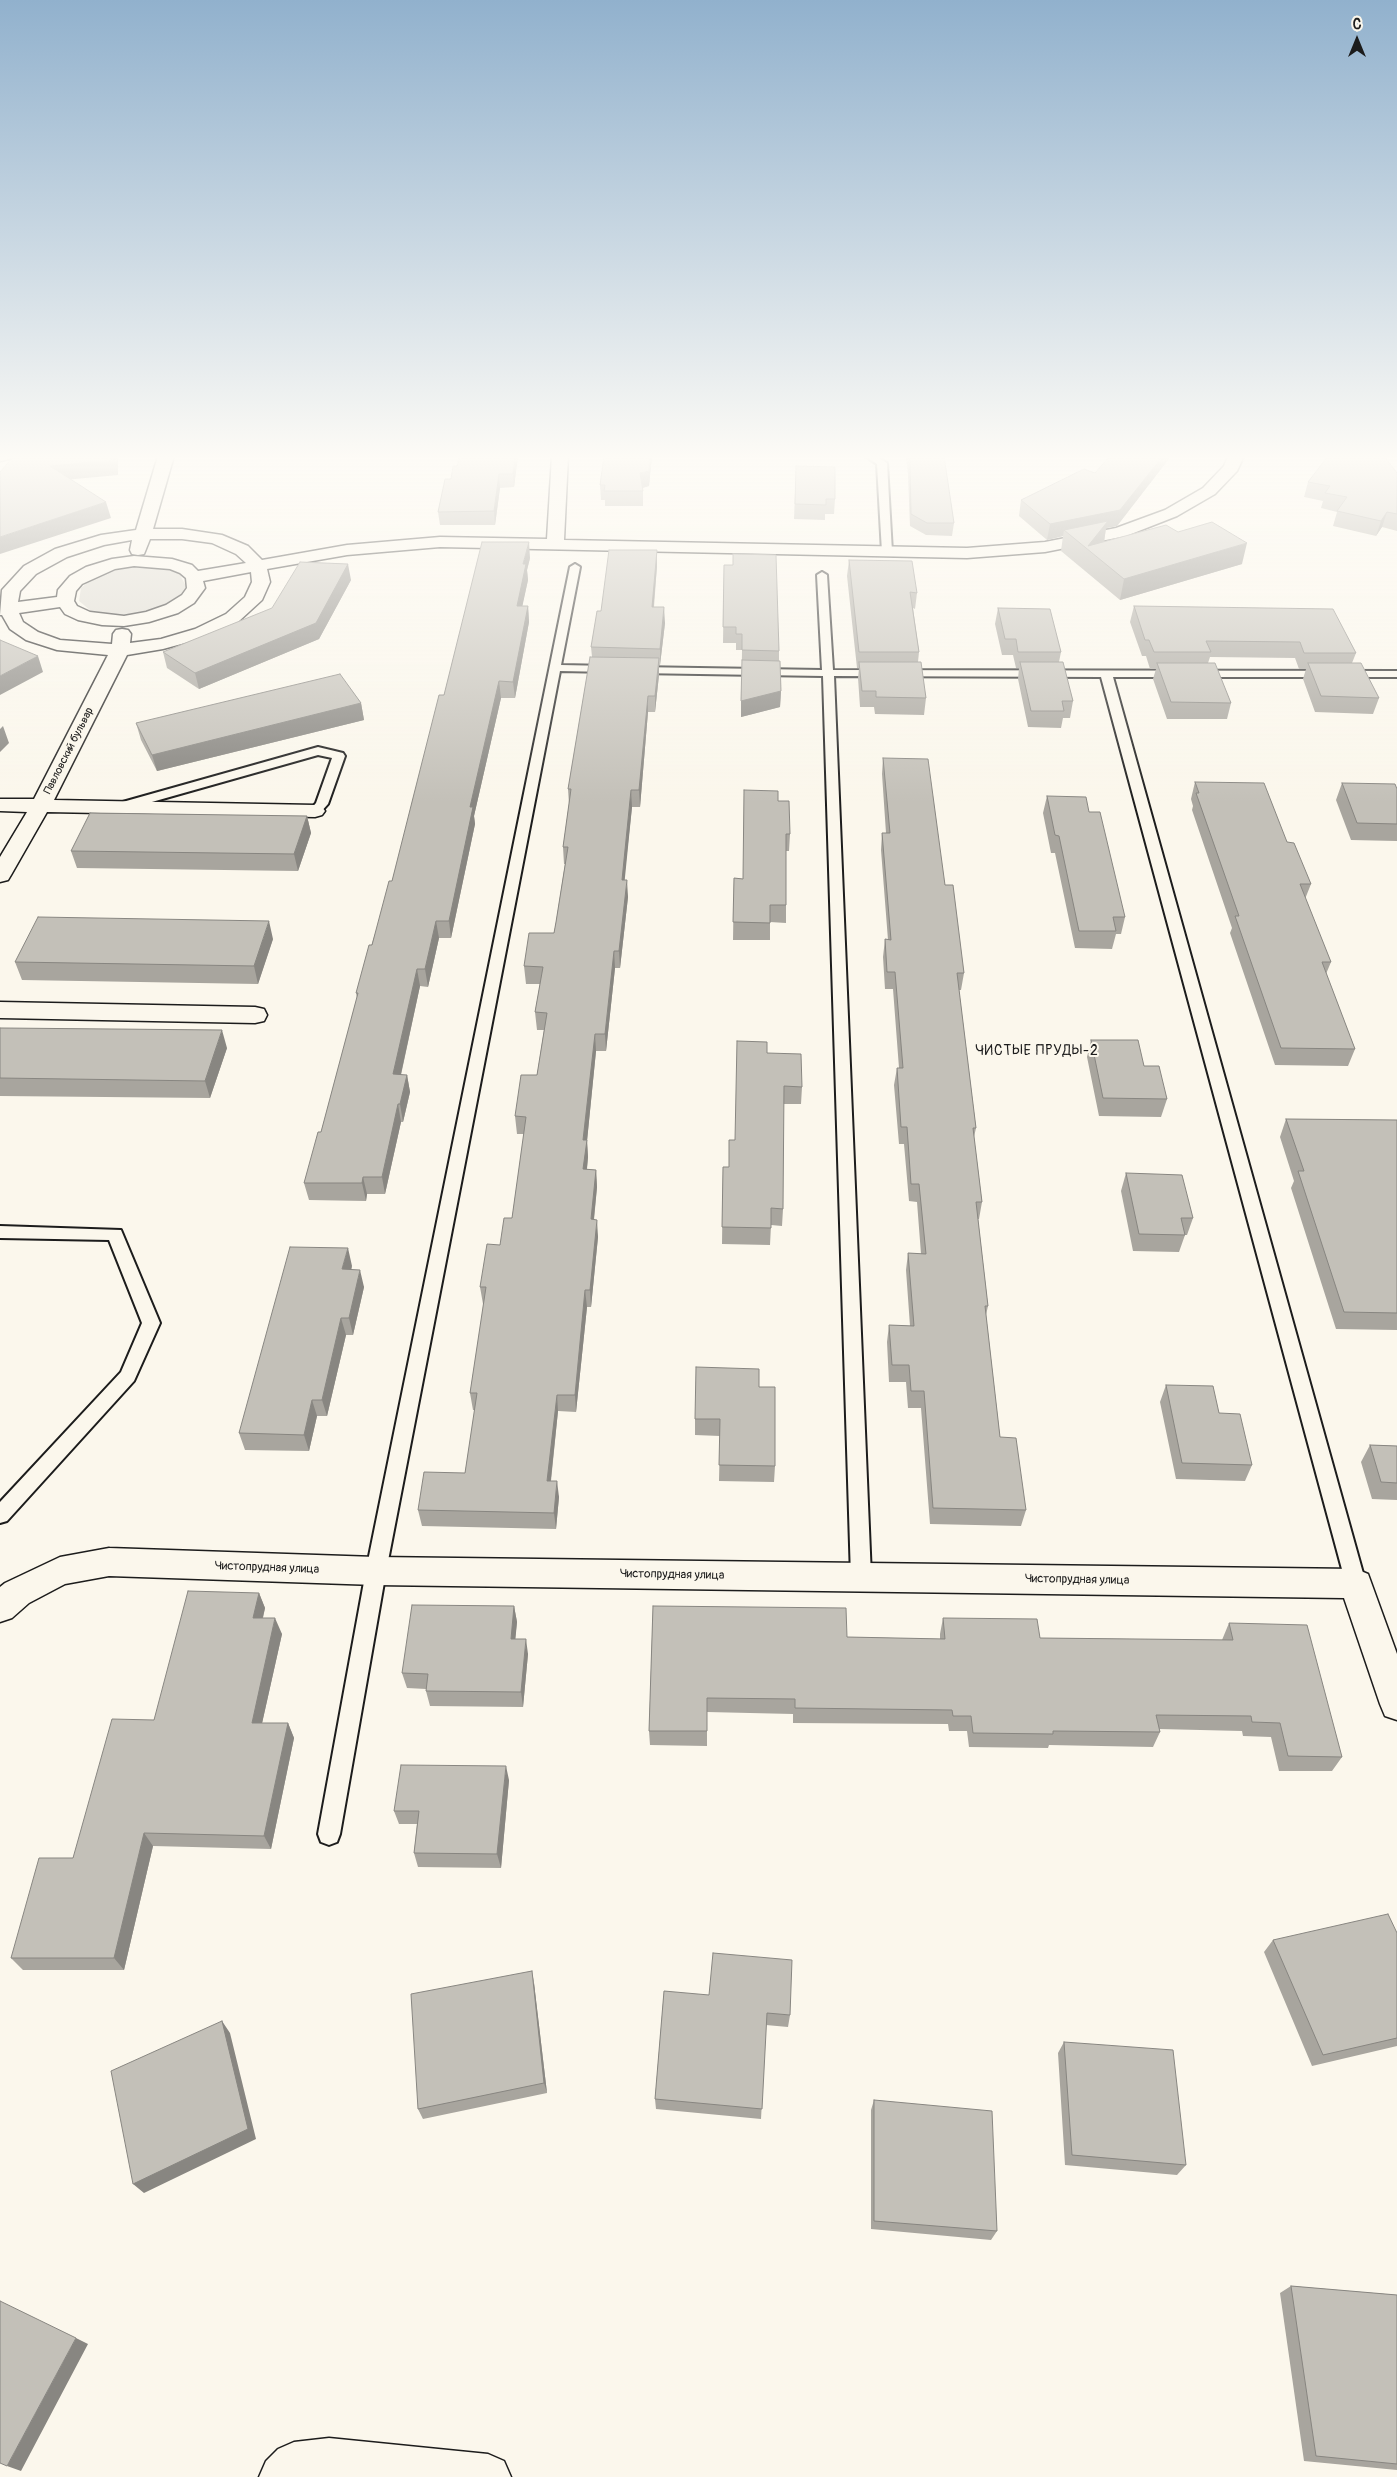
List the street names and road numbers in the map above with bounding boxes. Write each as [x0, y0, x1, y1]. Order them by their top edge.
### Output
street label: Павловский бульвар [41, 705, 97, 797]
street label: Чистопрудная улица [214, 1559, 320, 1577]
street label: Чистопрудная улица [620, 1567, 724, 1583]
street label: Чистопрудная улица [1025, 1572, 1129, 1588]

